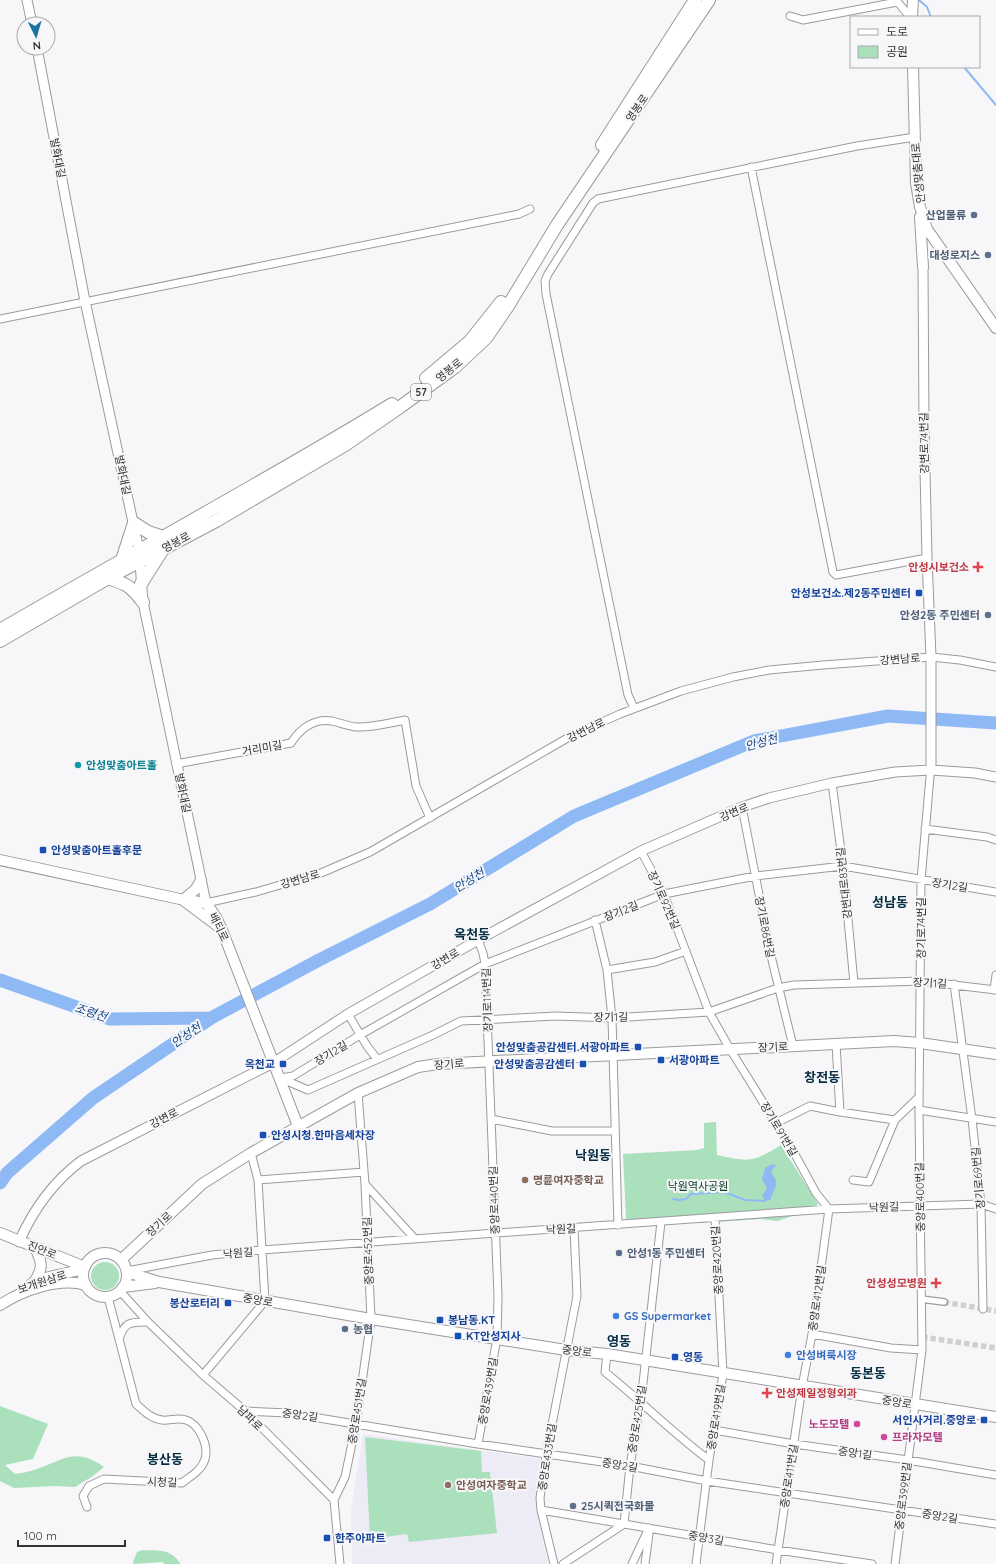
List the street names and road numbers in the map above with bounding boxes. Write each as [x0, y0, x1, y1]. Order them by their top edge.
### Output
street label: 영봉로 [623, 91, 651, 125]
street label: 발화대길 [47, 137, 69, 179]
street label: 안성맞춤대로 [908, 142, 928, 204]
street label: 영봉로 [433, 355, 465, 385]
road number: 57 [411, 384, 431, 400]
street label: 강변로74번길 [916, 412, 932, 474]
street label: 발화대길 [112, 454, 134, 496]
street label: 영봉로 [159, 529, 193, 555]
street label: 강변남로 [879, 651, 921, 667]
street label: 강변남로 [565, 715, 607, 745]
street label: 거리미길 [241, 738, 283, 758]
street label: 발화대길 [172, 772, 194, 814]
street label: 강변로 [717, 800, 751, 824]
street label: 강변대로83번길 [833, 846, 855, 920]
street label: 강변남로 [279, 867, 321, 891]
street label: 장기로92번길 [645, 868, 683, 932]
street label: 장기2길 [931, 875, 969, 895]
street label: 장기로86번길 [752, 895, 778, 959]
street label: 장기로74번길 [914, 897, 928, 959]
street label: 장기2길 [601, 898, 641, 924]
street label: 배티로 [206, 910, 232, 944]
street label: 강변로 [428, 945, 462, 973]
street label: 장기로114번길 [479, 968, 495, 1032]
street label: 장기1길 [912, 975, 948, 991]
street label: 장기1길 [594, 1010, 628, 1024]
street label: 장기2길 [312, 1038, 350, 1068]
street label: 장기로 [757, 1039, 789, 1055]
street label: 장기로 [433, 1056, 465, 1072]
street label: 장기로91번길 [757, 1099, 801, 1159]
street label: 강변로 [147, 1105, 181, 1131]
street label: 장기로69번길 [968, 1146, 988, 1210]
street label: 중앙로400번길 [912, 1162, 928, 1232]
street label: 중앙로440번길 [486, 1165, 502, 1235]
street label: 낙원길 [869, 1199, 899, 1215]
street label: 장기로 [143, 1209, 175, 1239]
street label: 중앙로452번길 [360, 1216, 376, 1286]
street label: 낙원길 [545, 1221, 577, 1237]
street label: 중앙로420번길 [708, 1225, 726, 1295]
street label: 진안로 [25, 1238, 59, 1262]
street label: 낙원길 [222, 1245, 254, 1261]
street label: 중앙로412번길 [805, 1264, 829, 1332]
street label: 보개원삼로 [16, 1268, 68, 1296]
street label: 중앙로 [242, 1290, 274, 1310]
street label: 중앙로 [561, 1342, 593, 1360]
street label: 중앙로439번길 [475, 1356, 501, 1426]
street label: 중앙로451번길 [345, 1377, 369, 1445]
street label: 중앙로419번길 [704, 1383, 728, 1451]
street label: 중앙로425번길 [625, 1384, 649, 1454]
street label: 중앙로 [881, 1393, 913, 1411]
street label: 남파로 [234, 1402, 266, 1434]
street label: 중앙2길 [281, 1406, 319, 1424]
street label: 중앙로433번길 [535, 1422, 559, 1492]
street label: 중앙로411번길 [777, 1443, 801, 1509]
street label: 중앙1길 [837, 1444, 873, 1462]
street label: 중앙2길 [601, 1455, 639, 1475]
street label: 중앙로399번길 [892, 1461, 914, 1531]
street label: 시청길 [147, 1474, 177, 1490]
street label: 중앙2길 [921, 1506, 959, 1526]
street label: 중앙3길 [687, 1528, 725, 1548]

